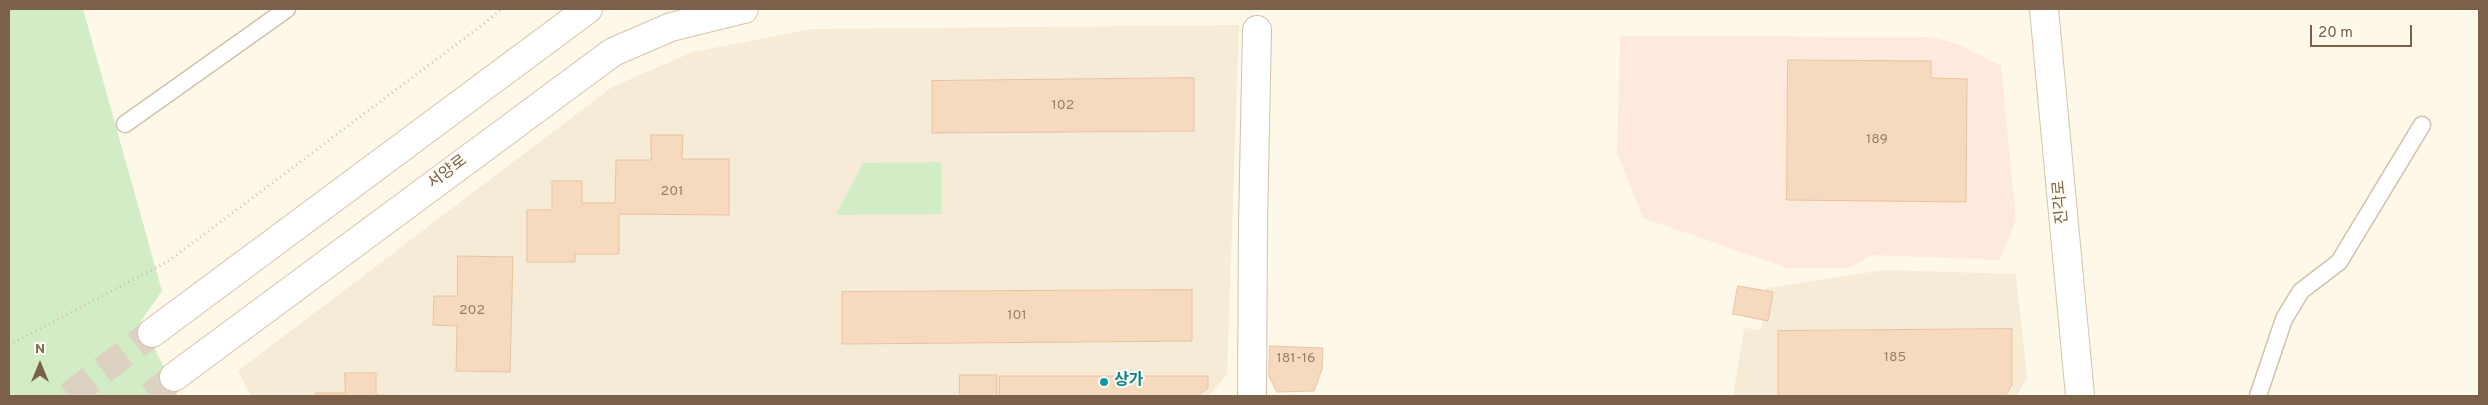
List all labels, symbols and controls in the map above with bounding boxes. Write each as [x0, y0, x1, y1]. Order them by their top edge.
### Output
scale bar [2313, 15, 2416, 47]
text: 20 m [2318, 24, 2353, 43]
house number: 102 [1052, 98, 1074, 114]
house number: 189 [1866, 132, 1888, 148]
street label: 서양로 [425, 152, 471, 194]
street label: 진각로 [2051, 179, 2073, 225]
house number: 201 [661, 184, 683, 200]
house number: 202 [459, 303, 485, 319]
house number: 101 [1007, 308, 1027, 324]
north arrow [15, 340, 65, 390]
text: N [35, 341, 45, 358]
house number: 185 [1884, 350, 1906, 366]
house number: 181-16 [1277, 351, 1315, 367]
place label: 상가 [1114, 372, 1143, 392]
marker: 상가 [1098, 376, 1110, 388]

